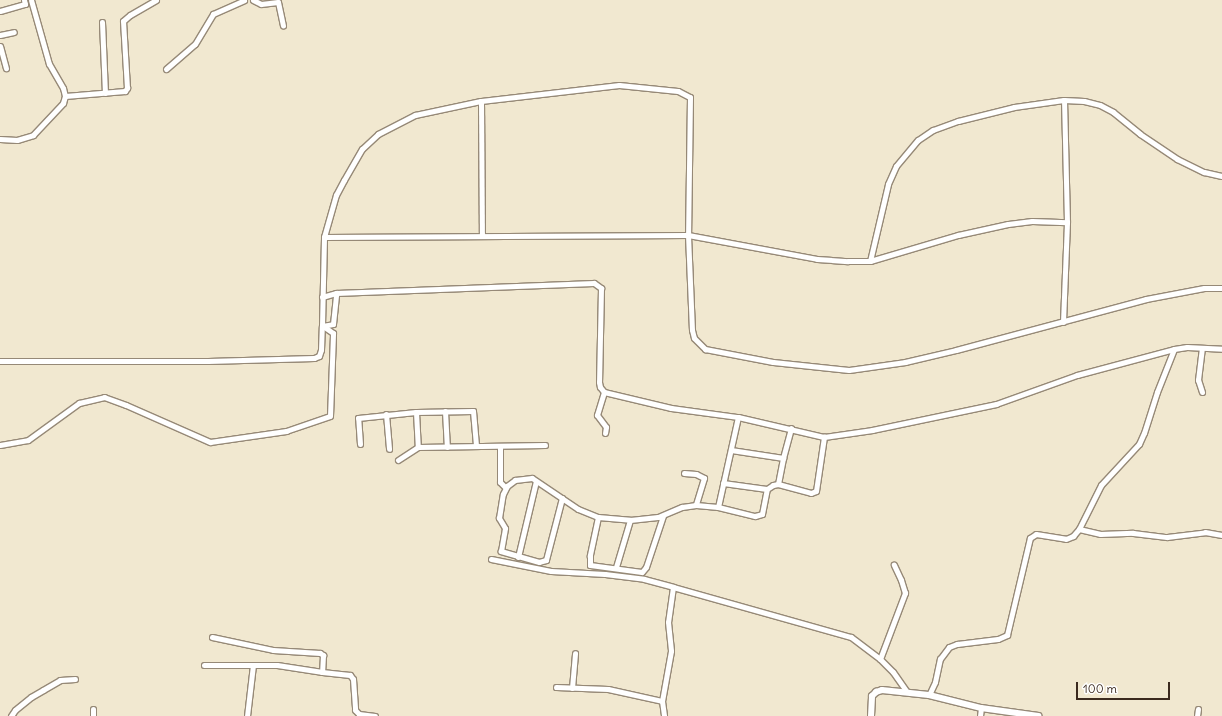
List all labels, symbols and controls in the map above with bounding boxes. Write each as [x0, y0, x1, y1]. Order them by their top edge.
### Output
scale bar [1078, 674, 1172, 700]
text: 100 m [1083, 681, 1117, 696]

